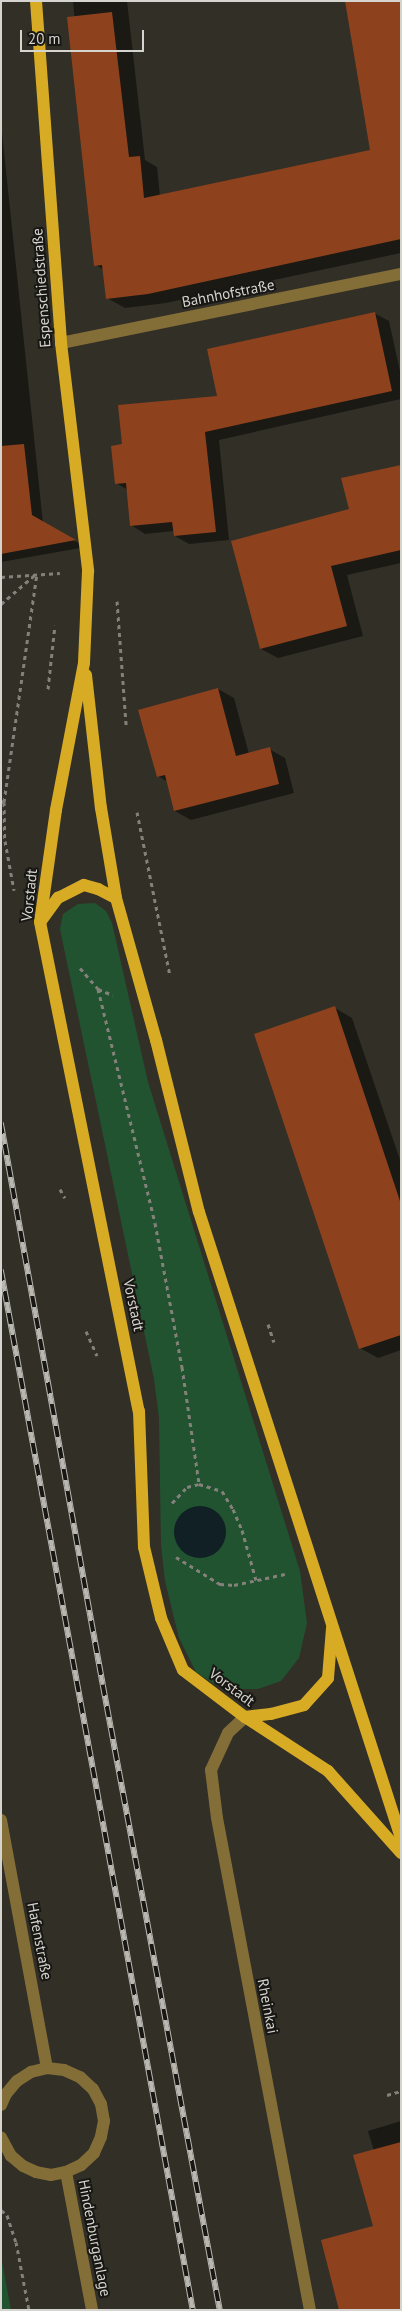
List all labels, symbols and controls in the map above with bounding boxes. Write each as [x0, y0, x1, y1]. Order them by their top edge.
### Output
scale bar [22, 20, 146, 52]
text: 20 m [28, 29, 61, 48]
street label: Espenschiedstraße [28, 228, 54, 348]
street label: Bahnhofstraße [180, 275, 276, 311]
street label: Vorstadt [17, 868, 41, 922]
street label: Vorstadt [120, 1277, 148, 1333]
street label: Vorstadt [206, 1664, 258, 1710]
street label: Hafenstraße [24, 1901, 56, 1981]
street label: Rheinkai [254, 1977, 282, 2035]
street label: Hindenburganlage [75, 2178, 115, 2298]

